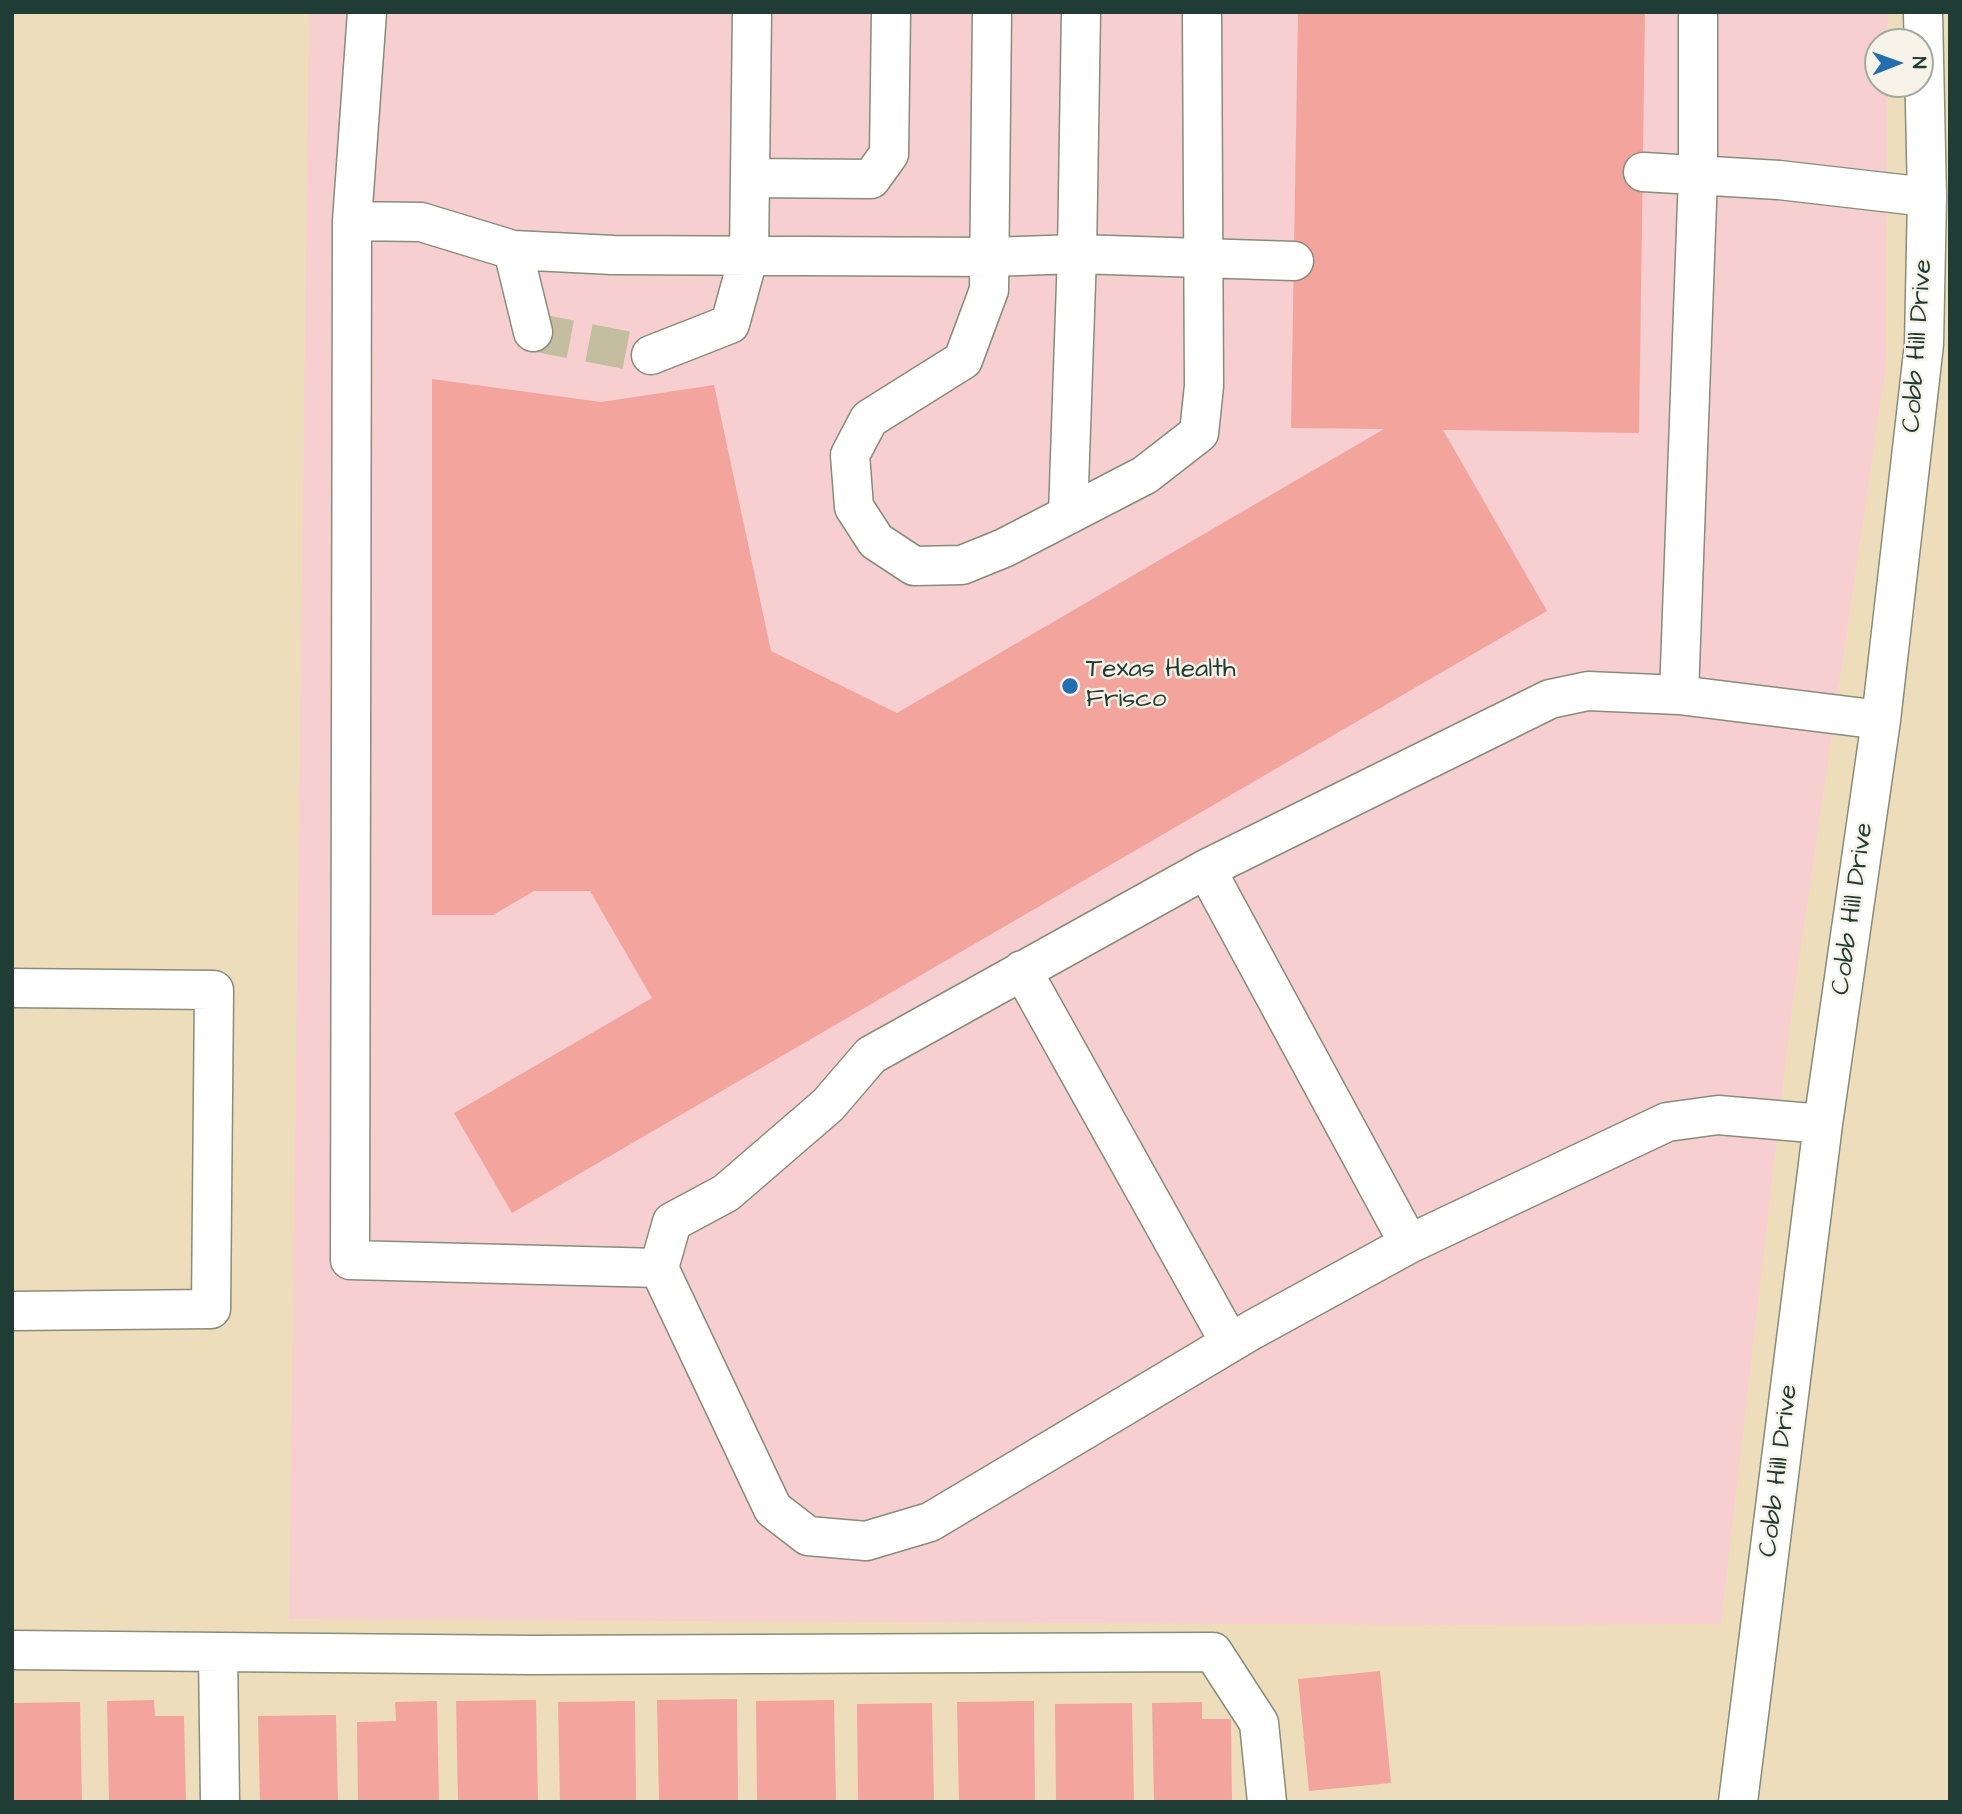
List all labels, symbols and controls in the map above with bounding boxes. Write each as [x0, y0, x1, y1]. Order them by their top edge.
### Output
north arrow [1864, 28, 1934, 98]
text: N [1905, 56, 1932, 69]
street label: Cobb Hill Drive [1897, 258, 1941, 434]
place label: Texas Health Frisco [1086, 655, 1236, 716]
marker: Texas Health Frisco [1060, 676, 1080, 696]
street label: Cobb Hill Drive [1826, 821, 1882, 997]
street label: Cobb Hill Drive [1754, 1383, 1806, 1559]

